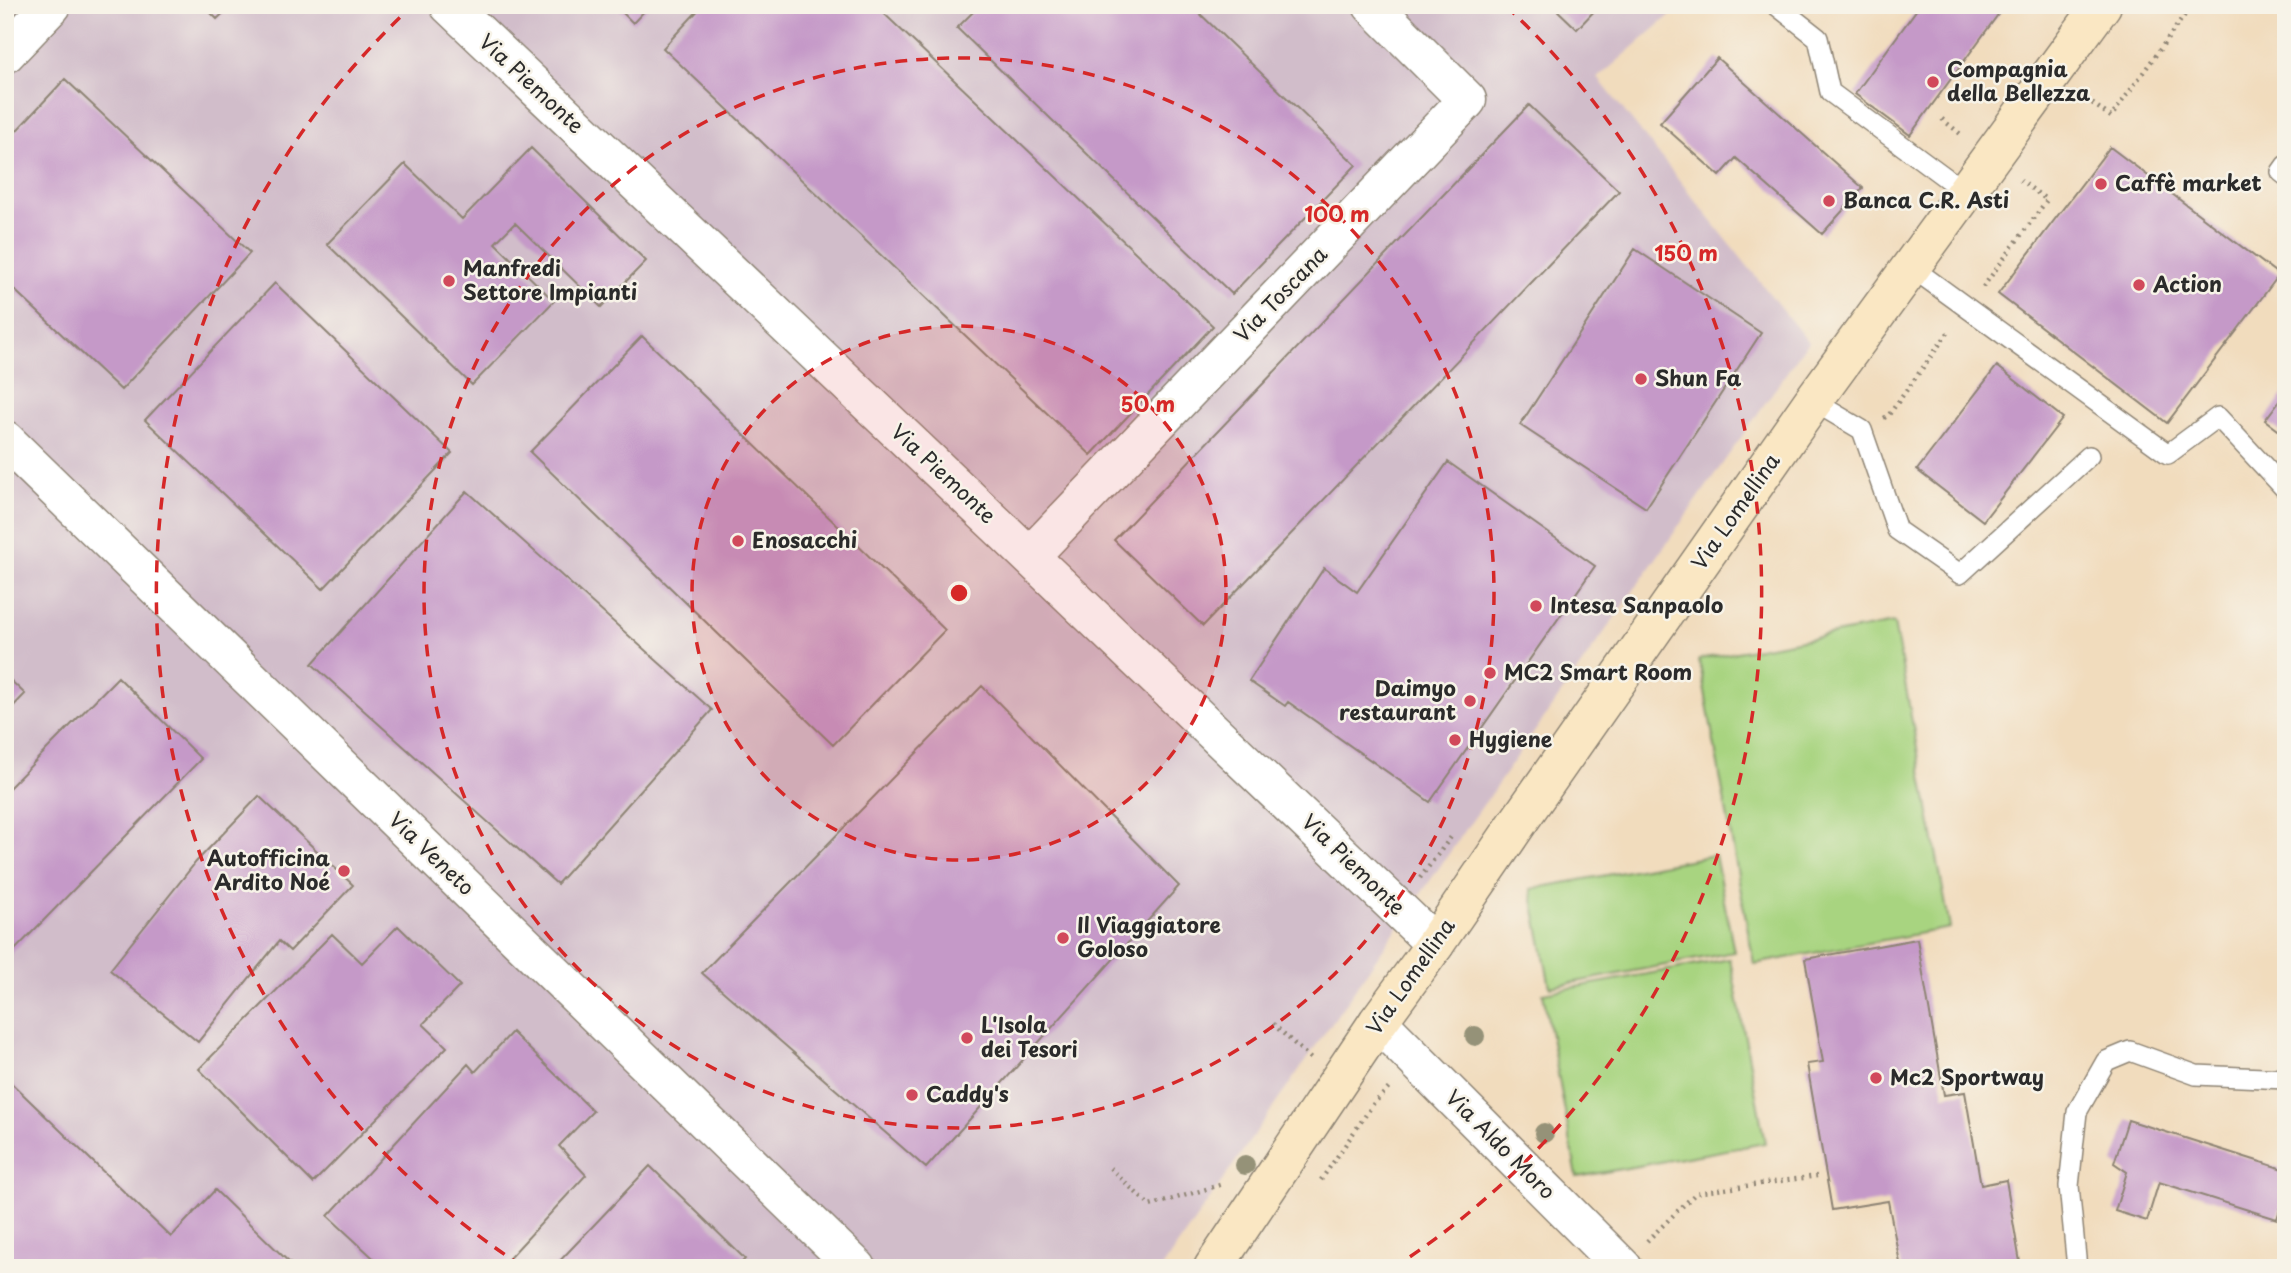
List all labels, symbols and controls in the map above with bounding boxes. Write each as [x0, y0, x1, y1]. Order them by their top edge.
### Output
street label: Via Piemonte [472, 25, 592, 140]
place label: Compagnia della Bellezza [1947, 52, 2090, 108]
marker: Compagnia della Bellezza [1925, 74, 1941, 90]
place label: Caffè market [2115, 166, 2262, 198]
marker: Caffè market [2093, 176, 2109, 192]
place label: Banca C.R. Asti [1843, 183, 2009, 215]
marker: Banca C.R. Asti [1821, 193, 1837, 209]
text: 100 m [1304, 197, 1370, 229]
text: 150 m [1654, 236, 1718, 268]
street label: Via Toscana [1225, 238, 1334, 349]
place label: Manfredi Settore Impianti [463, 251, 637, 307]
place label: Action [2152, 267, 2222, 299]
marker: Manfredi Settore Impianti [441, 273, 457, 289]
marker: Action [2131, 277, 2147, 293]
place label: Shun Fa [1655, 361, 1742, 393]
marker: Shun Fa [1633, 371, 1649, 387]
text: 50 m [1121, 387, 1175, 419]
street label: Via Piemonte [884, 415, 1004, 530]
street label: Via Lomellina [1682, 445, 1787, 576]
place label: Enosacchi [752, 523, 857, 555]
marker: Enosacchi [730, 533, 746, 549]
centre of rings [947, 581, 971, 605]
place label: Intesa Sanpaolo [1550, 588, 1723, 620]
marker: Intesa Sanpaolo [1528, 598, 1544, 614]
place label: MC2 Smart Room [1504, 655, 1692, 687]
marker: MC2 Smart Room [1482, 665, 1498, 681]
place label: Daimyo restaurant [1339, 671, 1456, 727]
marker: Daimyo restaurant [1462, 693, 1478, 709]
place label: Hygiene [1469, 722, 1552, 754]
marker: Hygiene [1447, 732, 1463, 748]
street label: Via Veneto [382, 803, 483, 902]
street label: Via Piemonte [1295, 806, 1414, 922]
place label: Autofficina Ardito Noé [207, 841, 330, 897]
marker: Autofficina Ardito Noé [336, 863, 352, 879]
place label: Il Viaggiatore Goloso [1077, 908, 1221, 964]
street label: Via Lomellina [1357, 910, 1462, 1041]
marker: Il Viaggiatore Goloso [1055, 930, 1071, 946]
place label: L'Isola dei Tesori [981, 1008, 1078, 1064]
marker: L'Isola dei Tesori [959, 1030, 975, 1046]
place label: Mc2 Sportway [1890, 1060, 2044, 1092]
marker: Mc2 Sportway [1868, 1070, 1884, 1086]
place label: Caddy's [926, 1077, 1009, 1109]
street label: Via Aldo Moro [1439, 1081, 1564, 1206]
marker: Caddy's [904, 1087, 920, 1103]

